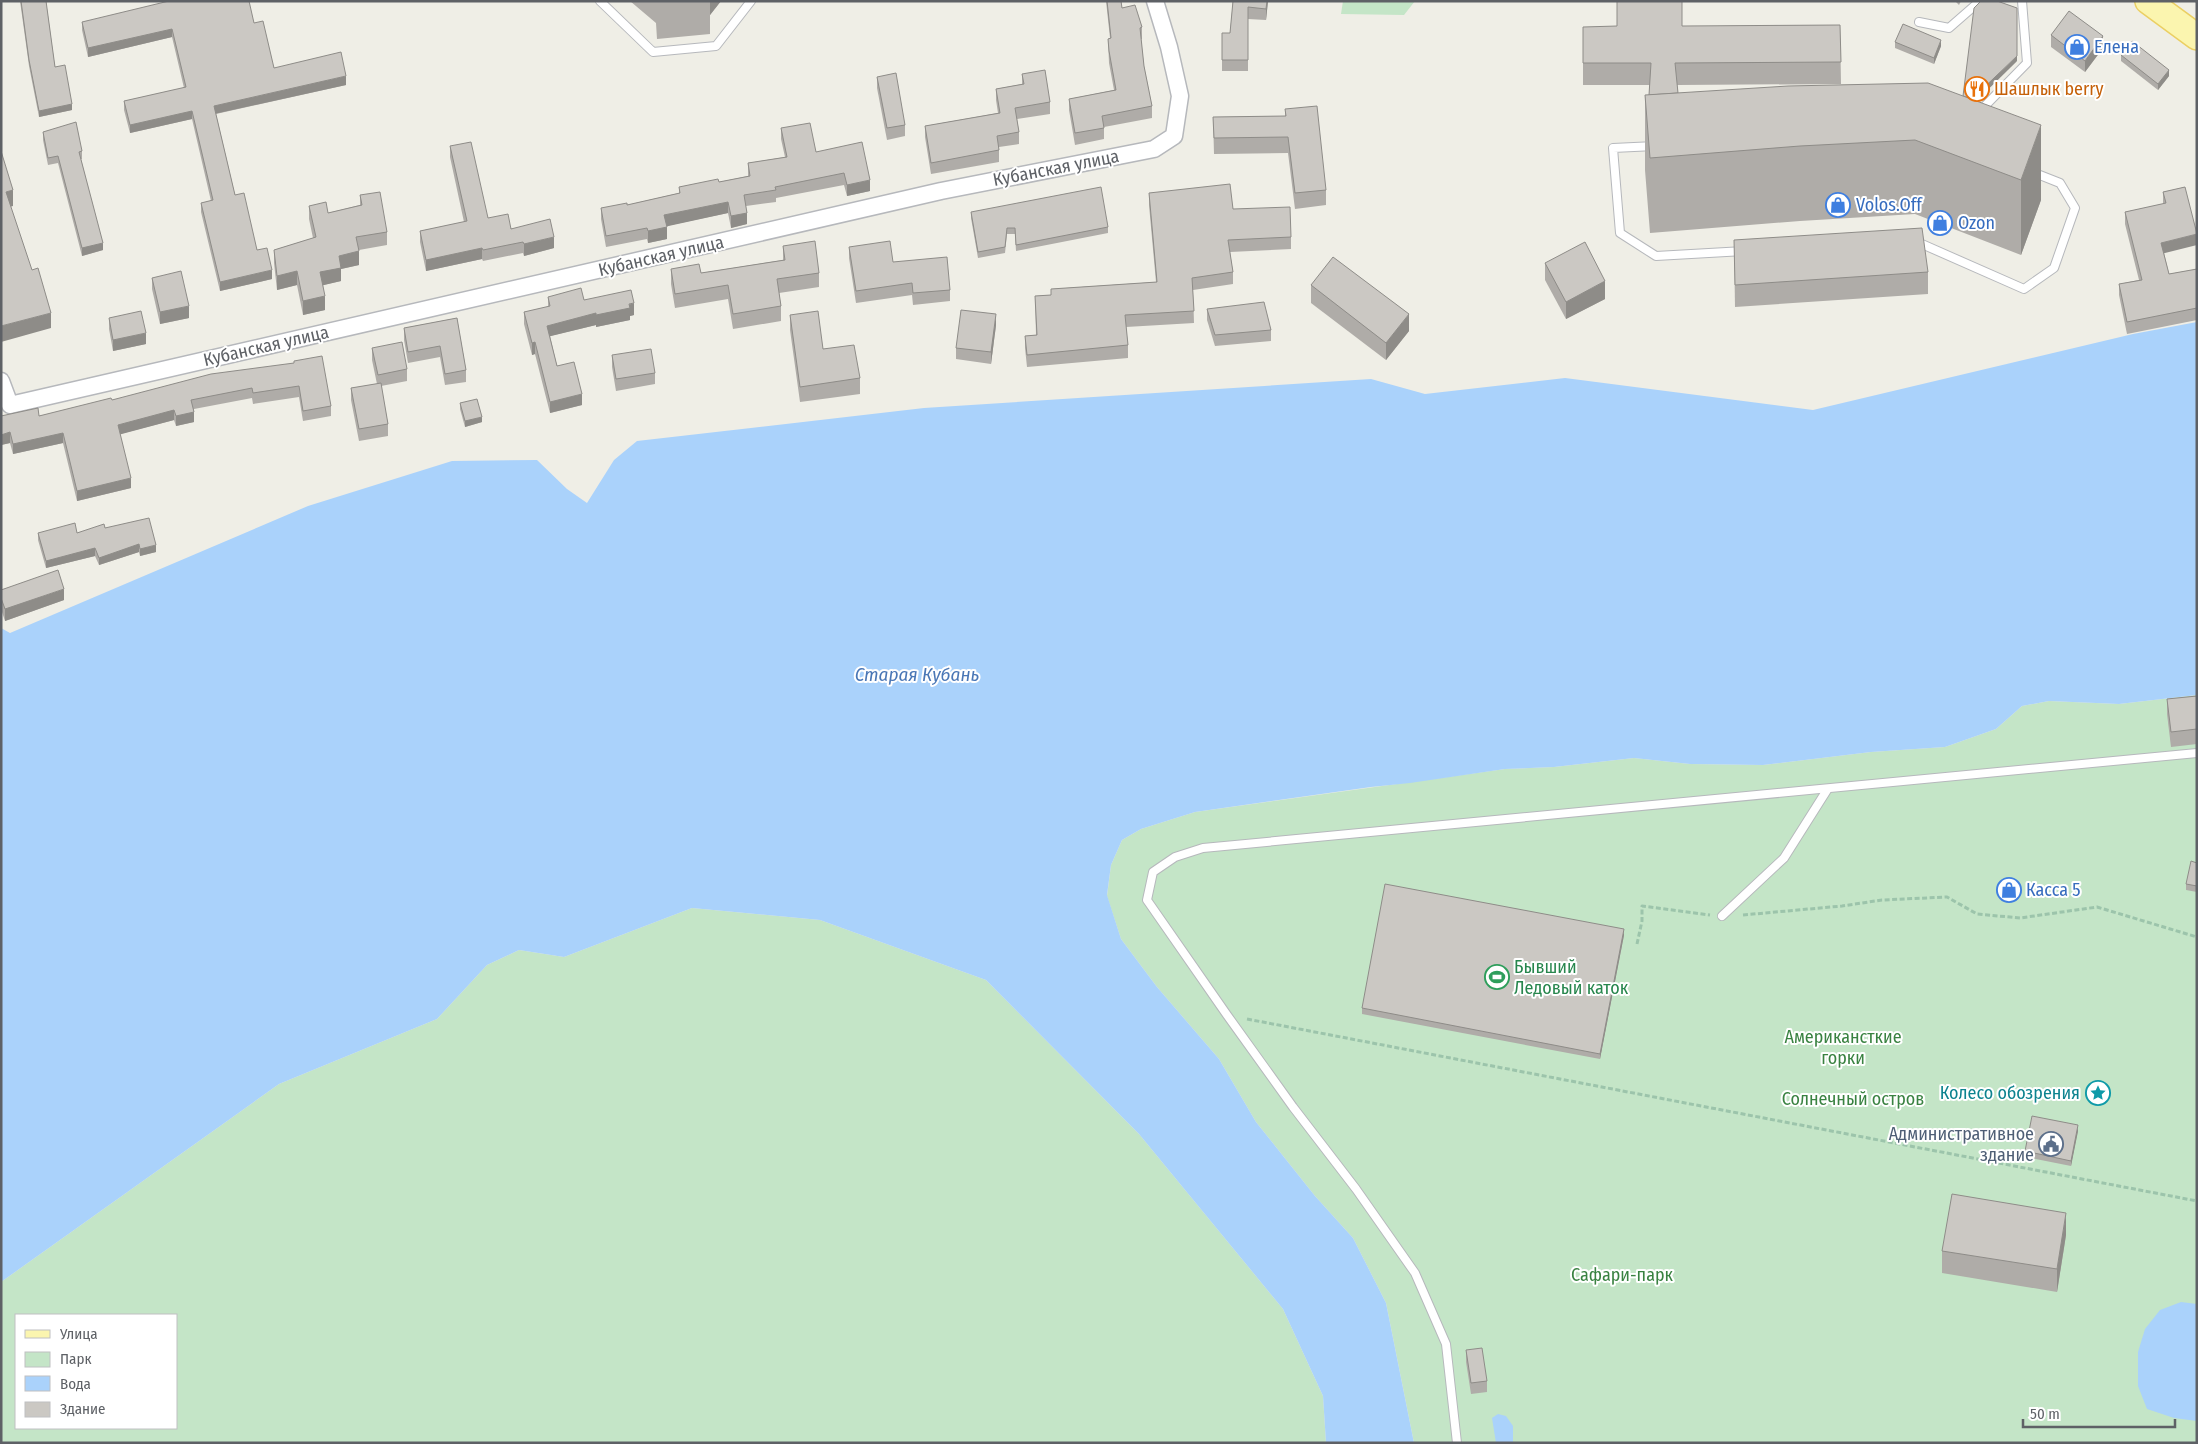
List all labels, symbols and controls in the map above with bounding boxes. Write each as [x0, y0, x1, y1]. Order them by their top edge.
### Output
shop icon: Елена [2064, 34, 2090, 60]
place label: Елена [2094, 36, 2139, 58]
restaurant icon: Шашлык berry [1964, 76, 1990, 102]
place label: Шашлык berry [1994, 78, 2103, 100]
street label: Кубанская улица [991, 145, 1121, 191]
shop icon: Volos.Off [1825, 192, 1851, 218]
place label: Volos.Off [1856, 194, 1923, 216]
shop icon: Ozon [1927, 210, 1953, 236]
place label: Ozon [1958, 212, 1995, 234]
street label: Кубанская улица [596, 231, 726, 281]
street label: Кубанская улица [201, 321, 331, 371]
water label: Старая Кубань [855, 663, 980, 686]
shop icon: Касса 5 [1996, 877, 2022, 903]
place label: Касса 5 [2026, 879, 2081, 901]
place label: Бывший Ледовый каток [1514, 956, 1629, 999]
sports icon: Бывший Ледовый каток [1484, 964, 1510, 990]
park label: Американсткие горки [1784, 1026, 1902, 1069]
place icon: Колесо обозрения [2085, 1080, 2111, 1106]
place label: Колесо обозрения [1940, 1082, 2080, 1104]
park label: Солнечный остров [1782, 1088, 1924, 1110]
place label: Административное здание [1889, 1123, 2034, 1166]
public building icon: Административное здание [2038, 1131, 2064, 1157]
park label: Сафари-парк [1571, 1264, 1674, 1286]
legend [15, 1314, 178, 1429]
text: Улица [59, 1325, 98, 1343]
text: Парк [60, 1350, 91, 1368]
text: Вода [60, 1375, 91, 1393]
scale bar [2023, 1396, 2176, 1428]
text: Здание [60, 1400, 106, 1418]
text: 50 m [2030, 1405, 2060, 1423]

